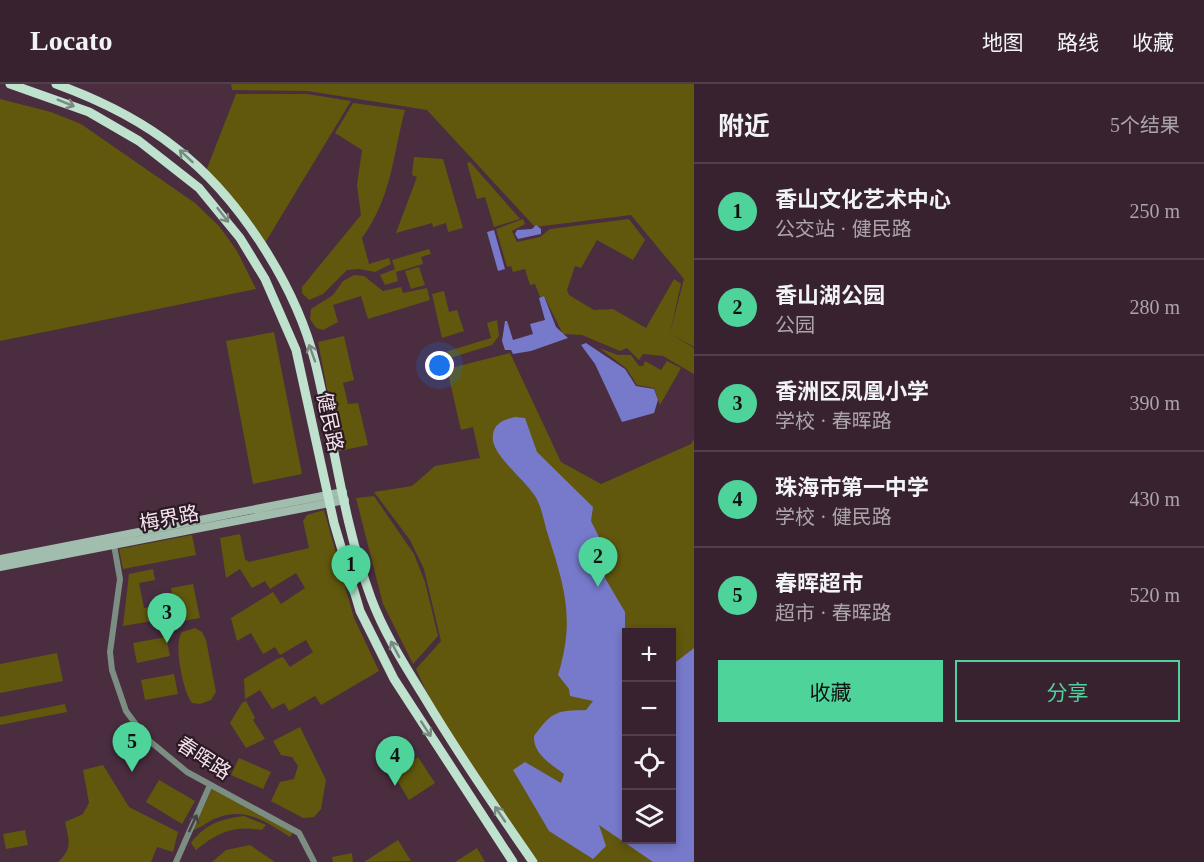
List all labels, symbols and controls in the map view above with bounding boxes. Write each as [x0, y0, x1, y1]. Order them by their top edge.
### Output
text: Locato [30, 25, 112, 56]
text: 地图 [982, 31, 1024, 55]
text: 路线 [1057, 31, 1099, 55]
text: 收藏 [1132, 31, 1174, 55]
one-way arrow [56, 98, 74, 109]
text: 附近 [718, 112, 770, 141]
text: 5个结果 [1110, 114, 1180, 136]
one-way arrow [178, 149, 193, 163]
text: 香山文化艺术中心 [775, 187, 951, 212]
text: 1 [733, 200, 743, 222]
text: 250 m [1129, 200, 1180, 222]
one-way arrow [216, 206, 229, 222]
text: 公交站 · 健民路 [775, 218, 912, 240]
text: 香山湖公园 [775, 283, 885, 308]
text: 2 [733, 296, 743, 318]
text: 280 m [1129, 296, 1180, 318]
text: 公园 [775, 314, 815, 336]
one-way arrow [305, 345, 316, 363]
your location [425, 351, 454, 380]
text: 香洲区凤凰小学 [775, 379, 929, 404]
street label: 健民路 [313, 390, 347, 454]
text: 3 [733, 392, 743, 414]
text: 390 m [1129, 392, 1180, 414]
text: 学校 · 春晖路 [775, 410, 892, 432]
text: 珠海市第一中学 [775, 475, 929, 500]
text: 4 [733, 488, 743, 510]
text: 430 m [1129, 488, 1180, 510]
street label: 梅界路 [137, 501, 201, 535]
text: 学校 · 健民路 [775, 506, 892, 528]
pin: 2 [578, 538, 618, 587]
pin: 1 [332, 546, 370, 595]
text: 春晖超市 [775, 571, 863, 596]
text: 5 [733, 584, 743, 606]
text: 520 m [1129, 584, 1180, 606]
pin: 3 [148, 594, 186, 643]
text: 超市 · 春晖路 [775, 602, 892, 624]
map controls [622, 628, 676, 844]
button: + [622, 628, 676, 682]
one-way arrow [389, 641, 401, 658]
button: 收藏 [718, 660, 943, 722]
button: 分享 [955, 660, 1180, 722]
button: − [622, 682, 676, 736]
one-way arrow [420, 720, 433, 737]
pin: 5 [112, 722, 152, 772]
street label: 春晖路 [173, 732, 235, 784]
pin: 4 [376, 736, 414, 786]
button: locate [622, 736, 676, 790]
button: layers [622, 790, 676, 844]
one-way arrow [494, 806, 506, 822]
one-way arrow [187, 815, 199, 833]

